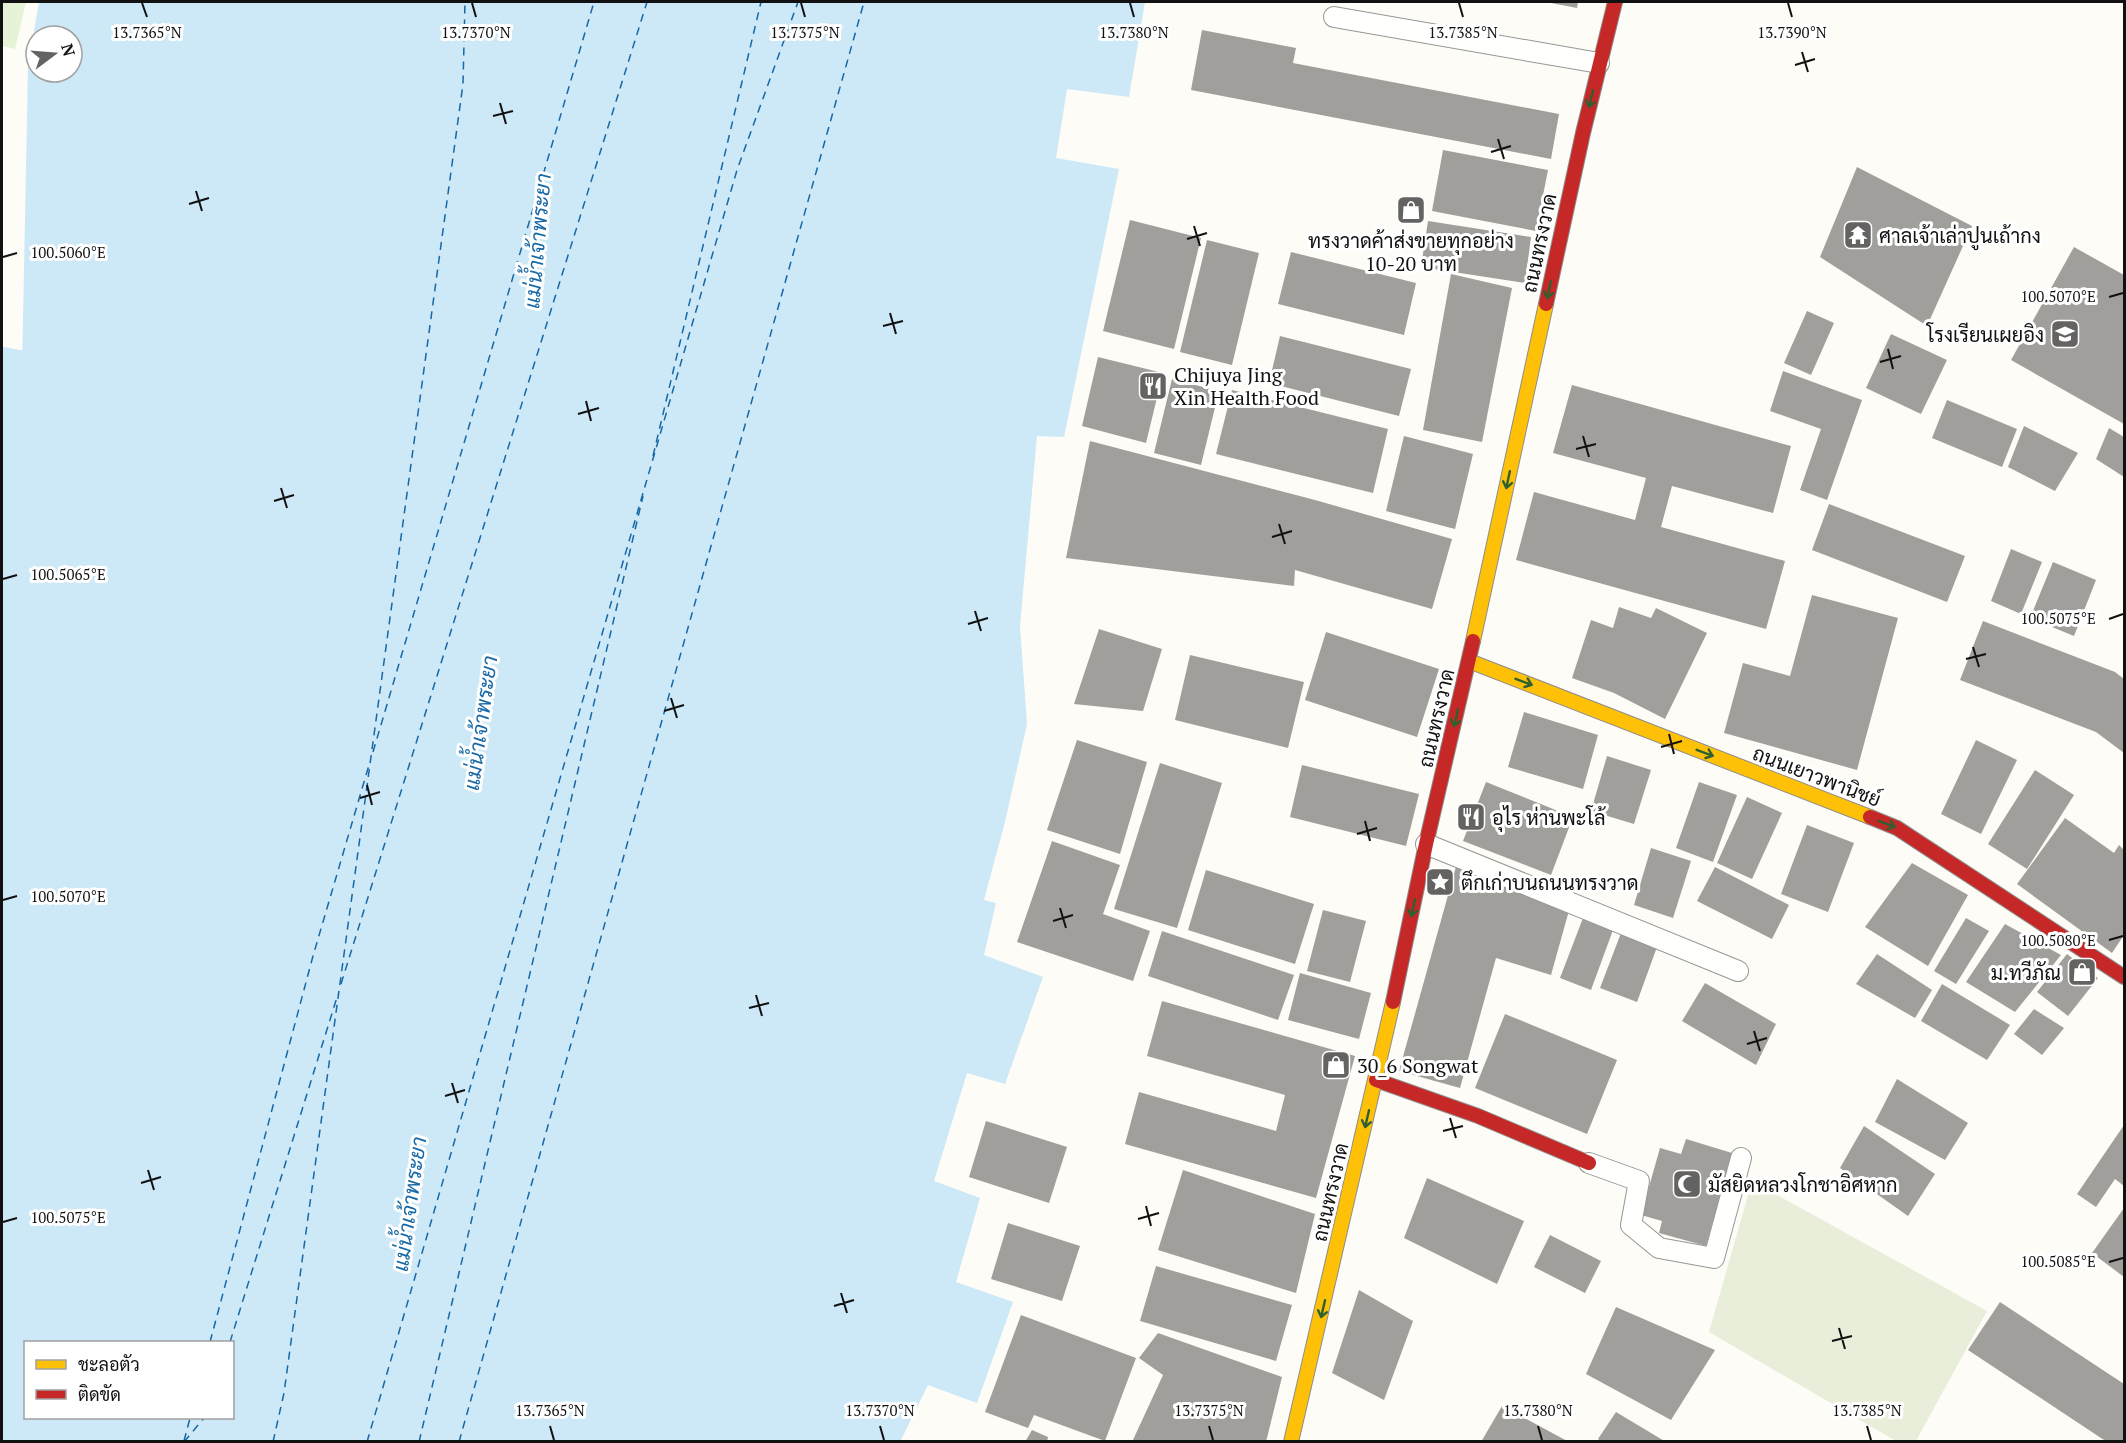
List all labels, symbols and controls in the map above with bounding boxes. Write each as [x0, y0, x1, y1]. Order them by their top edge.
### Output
text: 13.7365°N [112, 22, 182, 42]
text: 13.7370°N [441, 22, 511, 42]
text: 13.7375°N [770, 22, 840, 42]
text: 13.7380°N [1099, 22, 1169, 42]
text: 13.7385°N [1428, 22, 1498, 42]
text: 13.7390°N [1757, 22, 1827, 42]
north arrow [24, 24, 84, 84]
text: N [56, 41, 81, 59]
one-way arrow [1584, 89, 1596, 108]
water label: แม่น้ำเจ้าพระยา [514, 172, 557, 310]
street label: ถนนทรงวาด [1515, 191, 1563, 295]
shop icon: ทรงวาดค้าส่งขายทุกอย่าง 10-20 บาท [1395, 194, 1427, 226]
temple icon: ศาลเจ้าเล่าปูนเถ้ากง [1842, 219, 1874, 251]
place label: ศาลเจ้าเล่าปูนเถ้ากง [1879, 222, 2041, 251]
place label: ทรงวาดค้าส่งขายทุกอย่าง 10-20 บาท [1308, 227, 1514, 277]
text: 100.5060°E [30, 242, 106, 262]
one-way arrow [1543, 279, 1554, 299]
text: 100.5070°E [2020, 286, 2096, 306]
school or university icon: โรงเรียนเผยอิง [2049, 318, 2081, 350]
place label: โรงเรียนเผยอิง [1926, 321, 2044, 348]
place label: Chijuya Jing Xin Health Food [1174, 361, 1319, 411]
restaurant icon: Chijuya Jing Xin Health Food [1137, 370, 1169, 402]
one-way arrow [1502, 470, 1513, 490]
text: 100.5065°E [30, 564, 106, 584]
text: 100.5075°E [2020, 608, 2096, 628]
water label: แม่น้ำเจ้าพระยา [454, 653, 503, 792]
street label: ถนนทรงวาด [1412, 666, 1460, 770]
one-way arrow [1514, 677, 1533, 688]
one-way arrow [1450, 708, 1461, 727]
street label: ถนนเยาวพานิชย์ [1749, 739, 1885, 813]
one-way arrow [1696, 748, 1714, 759]
restaurant icon: อุไร ห่านพะโล้ [1455, 801, 1487, 833]
place label: อุไร ห่านพะโล้ [1492, 804, 1606, 832]
one-way arrow [1877, 820, 1896, 831]
place icon: ตึกเก่าบนถนนทรงวาด [1424, 866, 1456, 898]
place label: ตึกเก่าบนถนนทรงวาด [1461, 869, 1639, 896]
text: 100.5070°E [30, 886, 106, 906]
one-way arrow [1406, 898, 1418, 917]
text: 100.5080°E [2020, 930, 2096, 950]
shop icon: ม.ทวีภัณ [2066, 956, 2098, 988]
place label: ม.ทวีภัณ [1991, 959, 2061, 986]
shop icon: 30_6 Songwat [1320, 1049, 1352, 1081]
place label: 30_6 Songwat [1357, 1052, 1479, 1079]
one-way arrow [1361, 1109, 1372, 1128]
water label: แม่น้ำเจ้าพระยา [383, 1134, 432, 1273]
street label: ถนนทรงวาด [1306, 1140, 1354, 1244]
mosque icon: มัสยิดหลวงโกชาอิศหาก [1671, 1168, 1703, 1200]
place label: มัสยิดหลวงโกชาอิศหาก [1708, 1171, 1897, 1198]
text: 100.5075°E [30, 1207, 106, 1227]
text: 100.5085°E [2020, 1251, 2096, 1271]
one-way arrow [1317, 1299, 1328, 1318]
legend [24, 1341, 234, 1419]
text: ชะลอตัว [78, 1352, 140, 1376]
text: ติดขัด [78, 1382, 121, 1406]
text: 13.7365°N [515, 1400, 585, 1420]
text: 13.7370°N [845, 1400, 915, 1420]
text: 13.7375°N [1174, 1400, 1244, 1420]
text: 13.7380°N [1503, 1400, 1573, 1420]
text: 13.7385°N [1832, 1400, 1902, 1420]

